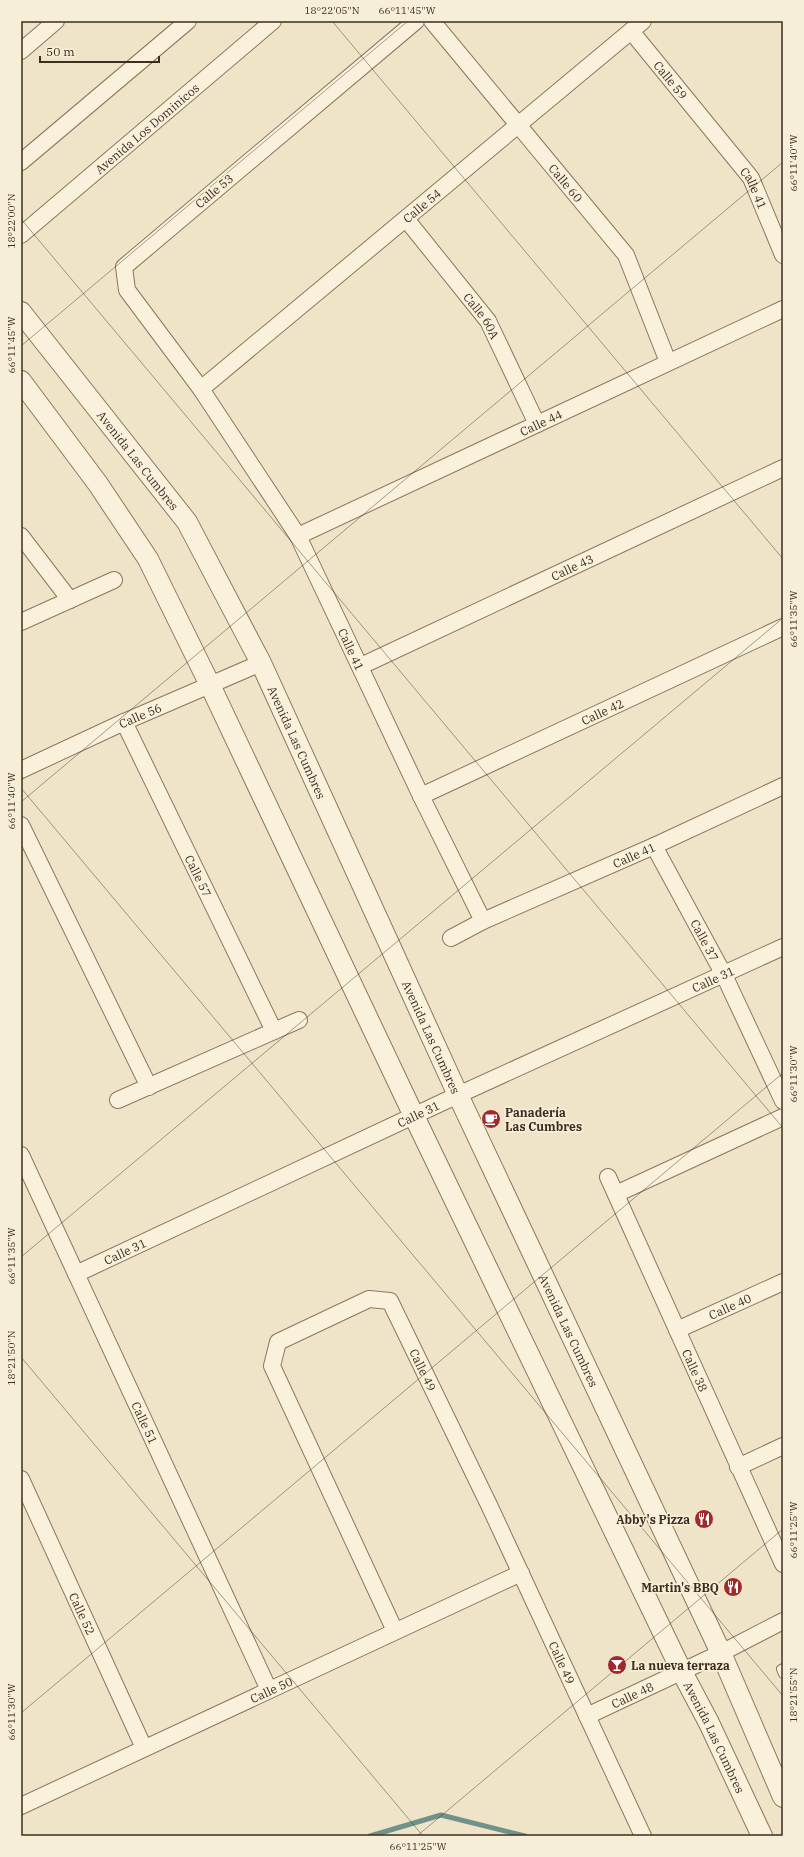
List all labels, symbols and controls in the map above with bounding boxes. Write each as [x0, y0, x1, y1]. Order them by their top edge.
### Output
text: 18°22'05"N [305, 4, 360, 17]
text: 66°11'45"W [378, 4, 436, 17]
scale bar [40, 38, 159, 64]
text: 50 m [46, 44, 75, 59]
street label: Calle 59 [651, 58, 691, 102]
street label: Avenida Los Dominicos [92, 80, 202, 177]
text: 66°11'40"W [787, 134, 800, 192]
street label: Calle 60 [546, 161, 586, 205]
street label: Calle 41 [737, 164, 771, 211]
street label: Calle 53 [192, 171, 236, 211]
street label: Calle 54 [399, 185, 444, 226]
text: 18°22'00"N [5, 193, 18, 249]
street label: Calle 60A [461, 289, 503, 342]
text: 66°11'45"W [5, 316, 18, 374]
street label: Calle 44 [517, 406, 564, 439]
street label: Avenida Las Cumbres [94, 408, 182, 513]
street label: Calle 43 [548, 551, 596, 583]
text: 66°11'35"W [787, 590, 800, 648]
street label: Calle 41 [335, 626, 368, 673]
street label: Avenida Las Cumbres [265, 683, 329, 801]
street label: Calle 42 [579, 695, 626, 728]
street label: Calle 56 [116, 699, 164, 731]
text: 66°11'40"W [5, 772, 18, 830]
street label: Calle 41 [610, 839, 658, 871]
street label: Calle 57 [182, 852, 215, 899]
street label: Calle 37 [688, 917, 722, 963]
street label: Calle 31 [689, 963, 737, 995]
street label: Avenida Las Cumbres [399, 978, 464, 1096]
text: 66°11'30"W [787, 1045, 800, 1103]
street label: Calle 31 [395, 1097, 442, 1130]
place label: Panadería Las Cumbres [505, 1105, 582, 1134]
cafe icon: Panadería Las Cumbres [480, 1108, 502, 1130]
text: 66°11'35"W [5, 1227, 18, 1285]
street label: Calle 31 [101, 1235, 148, 1267]
street label: Avenida Las Cumbres [536, 1272, 602, 1389]
street label: Calle 40 [706, 1290, 753, 1322]
text: 18°21'50"N [5, 1330, 18, 1386]
street label: Calle 49 [407, 1346, 440, 1393]
street label: Calle 38 [679, 1347, 711, 1394]
street label: Calle 51 [129, 1399, 161, 1446]
text: 66°11'25"W [787, 1501, 800, 1559]
restaurant icon: Abby's Pizza [693, 1508, 715, 1530]
place label: Abby's Pizza [616, 1512, 690, 1527]
restaurant icon: Martin's BBQ [722, 1576, 744, 1598]
place label: Martin's BBQ [641, 1580, 719, 1595]
street label: Calle 52 [66, 1590, 99, 1637]
street label: Calle 49 [546, 1639, 579, 1686]
bar icon: La nueva terraza [606, 1654, 628, 1676]
place label: La nueva terraza [631, 1658, 730, 1673]
text: 18°21'55"N [787, 1667, 800, 1723]
street label: Calle 50 [248, 1673, 295, 1706]
street label: Calle 48 [609, 1678, 656, 1711]
street label: Avenida Las Cumbres [681, 1679, 748, 1795]
text: 66°11'30"W [5, 1683, 18, 1741]
text: 66°11'25"W [389, 1840, 447, 1853]

